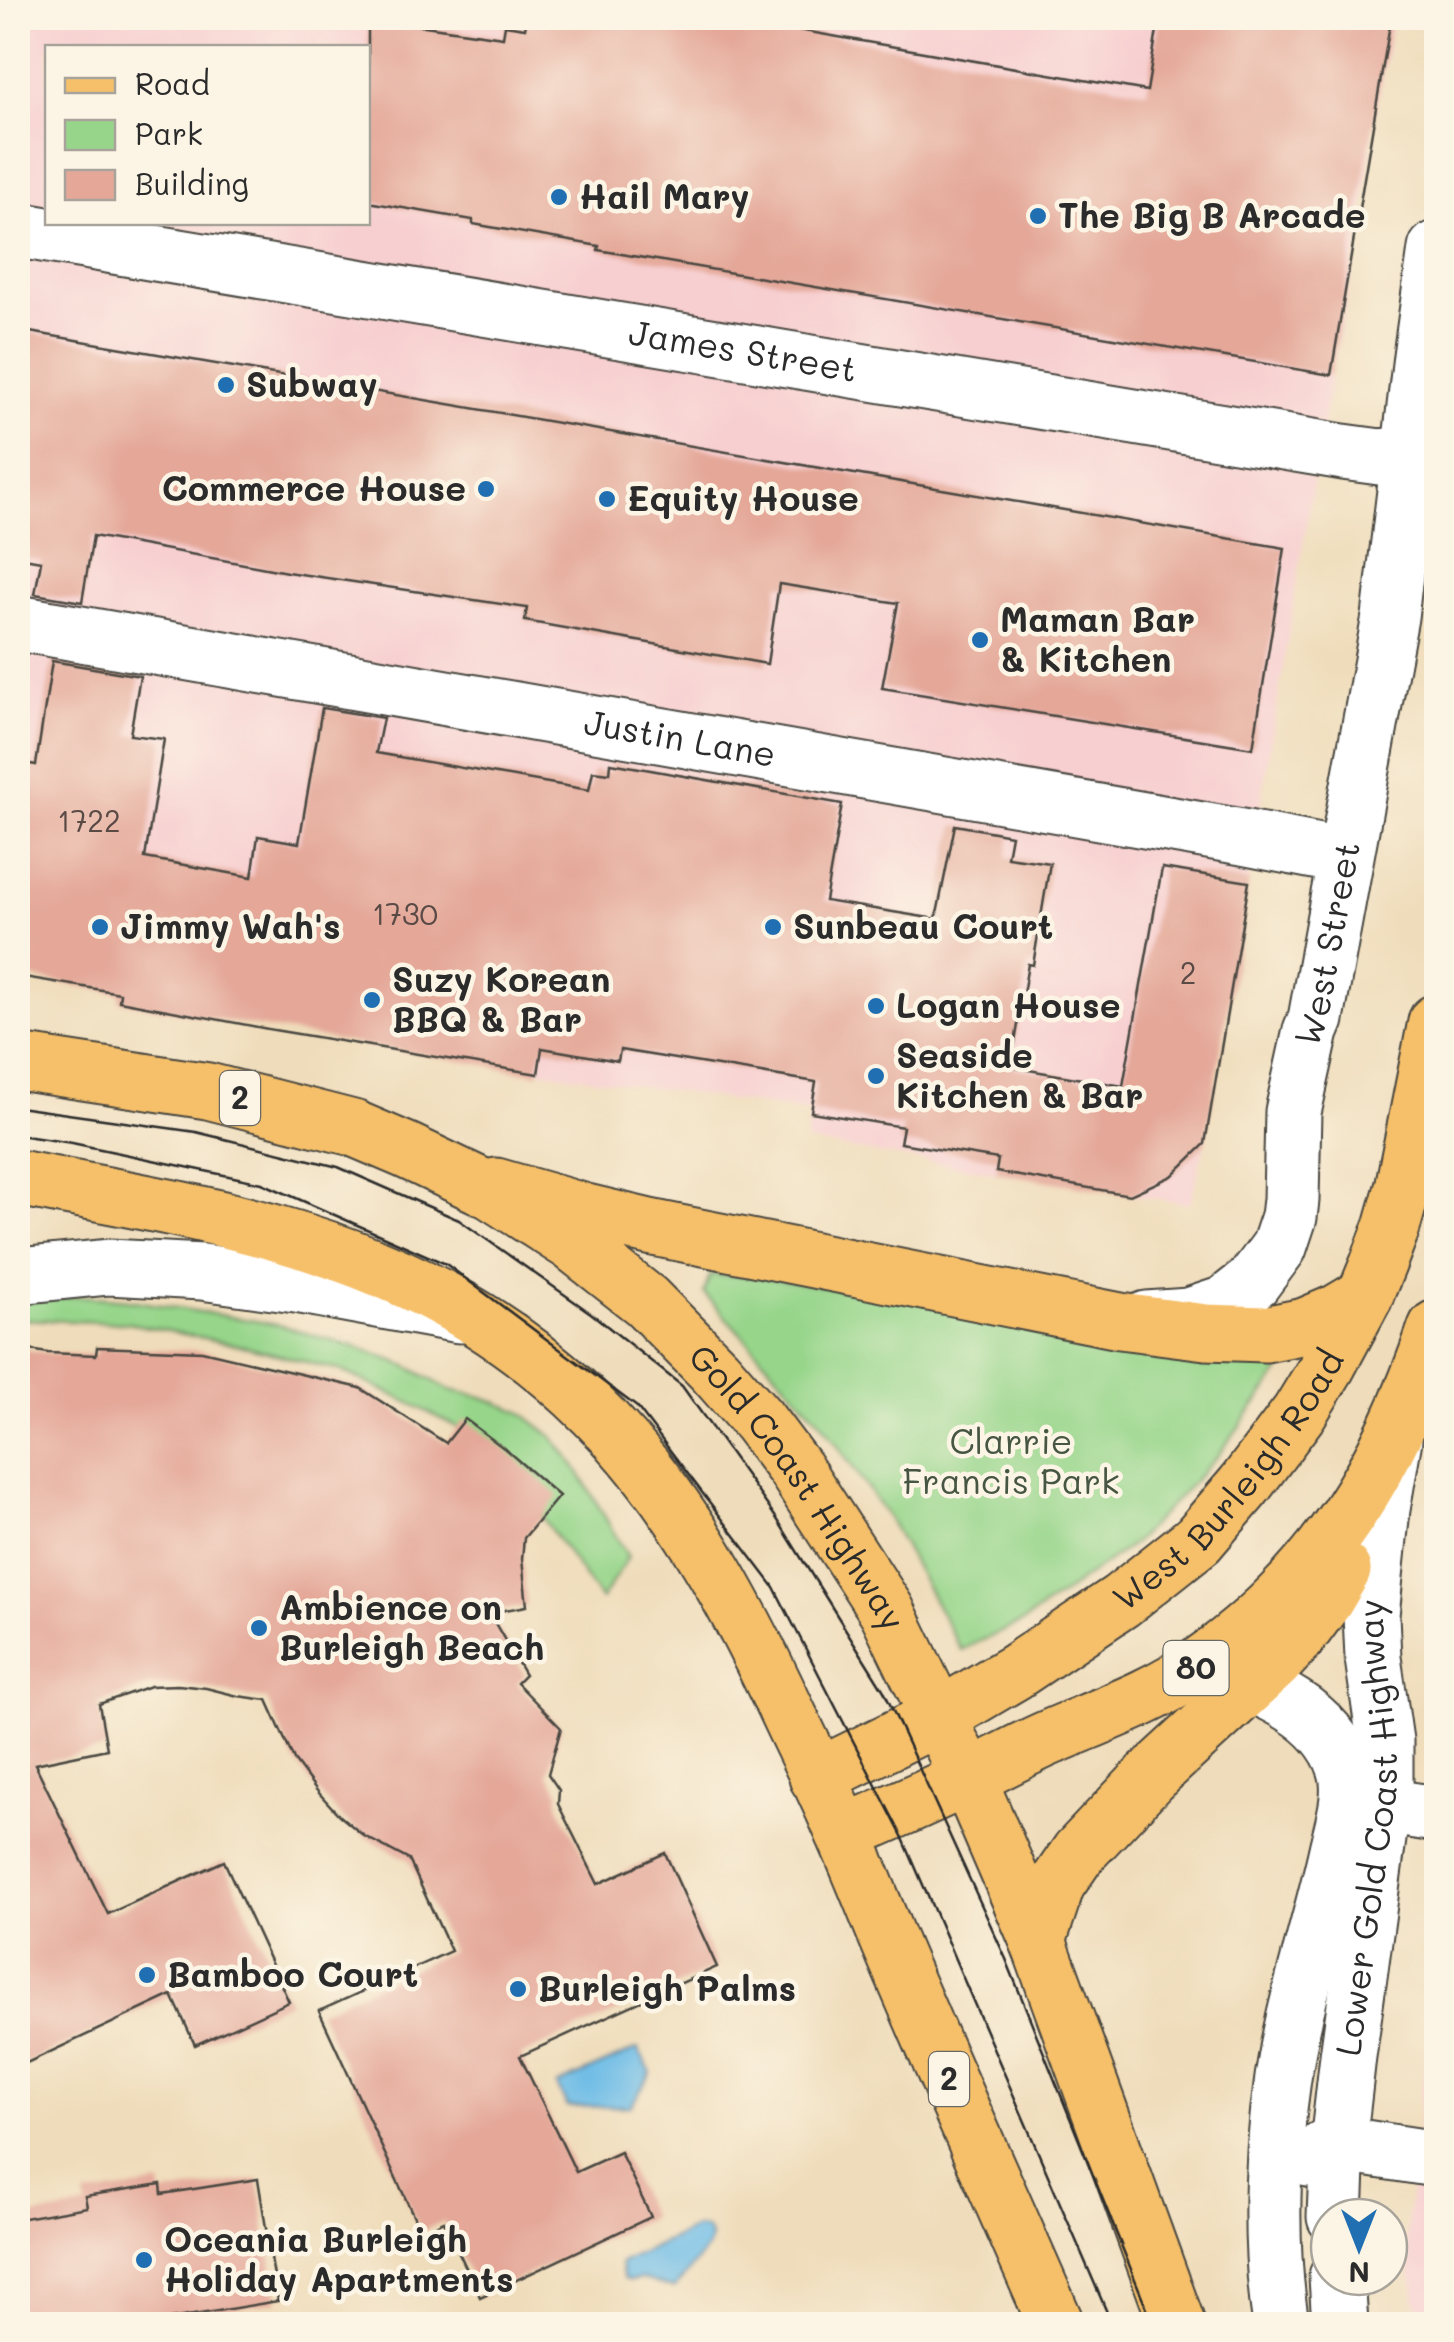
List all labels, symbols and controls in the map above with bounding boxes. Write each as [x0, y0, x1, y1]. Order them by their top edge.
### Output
legend [45, 45, 370, 225]
text: Road [135, 63, 210, 103]
text: Park [135, 113, 203, 153]
text: Building [135, 163, 249, 203]
place label: Hail Mary [579, 172, 750, 218]
marker: Hail Mary [548, 186, 570, 208]
place label: The Big B Arcade [1058, 191, 1366, 237]
marker: The Big B Arcade [1027, 205, 1049, 227]
street label: James Street [626, 308, 861, 391]
place label: Subway [246, 360, 378, 406]
marker: Subway [215, 374, 237, 396]
place label: Commerce House [162, 464, 466, 510]
place label: Equity House [627, 474, 859, 520]
marker: Commerce House [475, 478, 497, 500]
marker: Equity House [596, 488, 618, 510]
place label: Maman Bar & Kitchen [1000, 595, 1195, 681]
marker: Maman Bar & Kitchen [969, 629, 991, 651]
street label: Justin Lane [581, 697, 780, 776]
house number: 1722 [57, 800, 121, 840]
street label: West Street [1282, 838, 1369, 1053]
house number: 1730 [372, 893, 438, 933]
place label: Jimmy Wah's [120, 902, 341, 948]
place label: Sunbeau Court [793, 902, 1053, 948]
marker: Jimmy Wah's [89, 916, 111, 938]
marker: Sunbeau Court [762, 916, 784, 938]
house number: 2 [1180, 952, 1196, 992]
place label: Suzy Korean BBQ & Bar [392, 955, 610, 1041]
place label: Logan House [896, 981, 1121, 1027]
marker: Suzy Korean BBQ & Bar [361, 989, 383, 1011]
marker: Logan House [865, 995, 887, 1017]
place label: Seaside Kitchen & Bar [896, 1031, 1143, 1117]
marker: Seaside Kitchen & Bar [865, 1065, 887, 1087]
road number: 2 [220, 1071, 260, 1125]
street label: Gold Coast Highway [680, 1333, 918, 1637]
street label: West Burleigh Road [1102, 1341, 1353, 1620]
park label: Clarrie Francis Park [902, 1417, 1120, 1503]
place label: Ambience on Burleigh Beach [279, 1583, 544, 1669]
street label: Lower Gold Coast Highway [1323, 1597, 1406, 2058]
marker: Ambience on Burleigh Beach [248, 1617, 270, 1639]
road number: 80 [1164, 1641, 1228, 1695]
place label: Bamboo Court [167, 1950, 418, 1996]
marker: Bamboo Court [136, 1964, 158, 1986]
place label: Burleigh Palms [538, 1964, 796, 2010]
marker: Burleigh Palms [507, 1978, 529, 2000]
road number: 2 [929, 2052, 969, 2106]
north arrow [1309, 2197, 1409, 2297]
place label: Oceania Burleigh Holiday Apartments [164, 2215, 514, 2301]
marker: Oceania Burleigh Holiday Apartments [133, 2249, 155, 2271]
text: N [1348, 2255, 1370, 2291]

